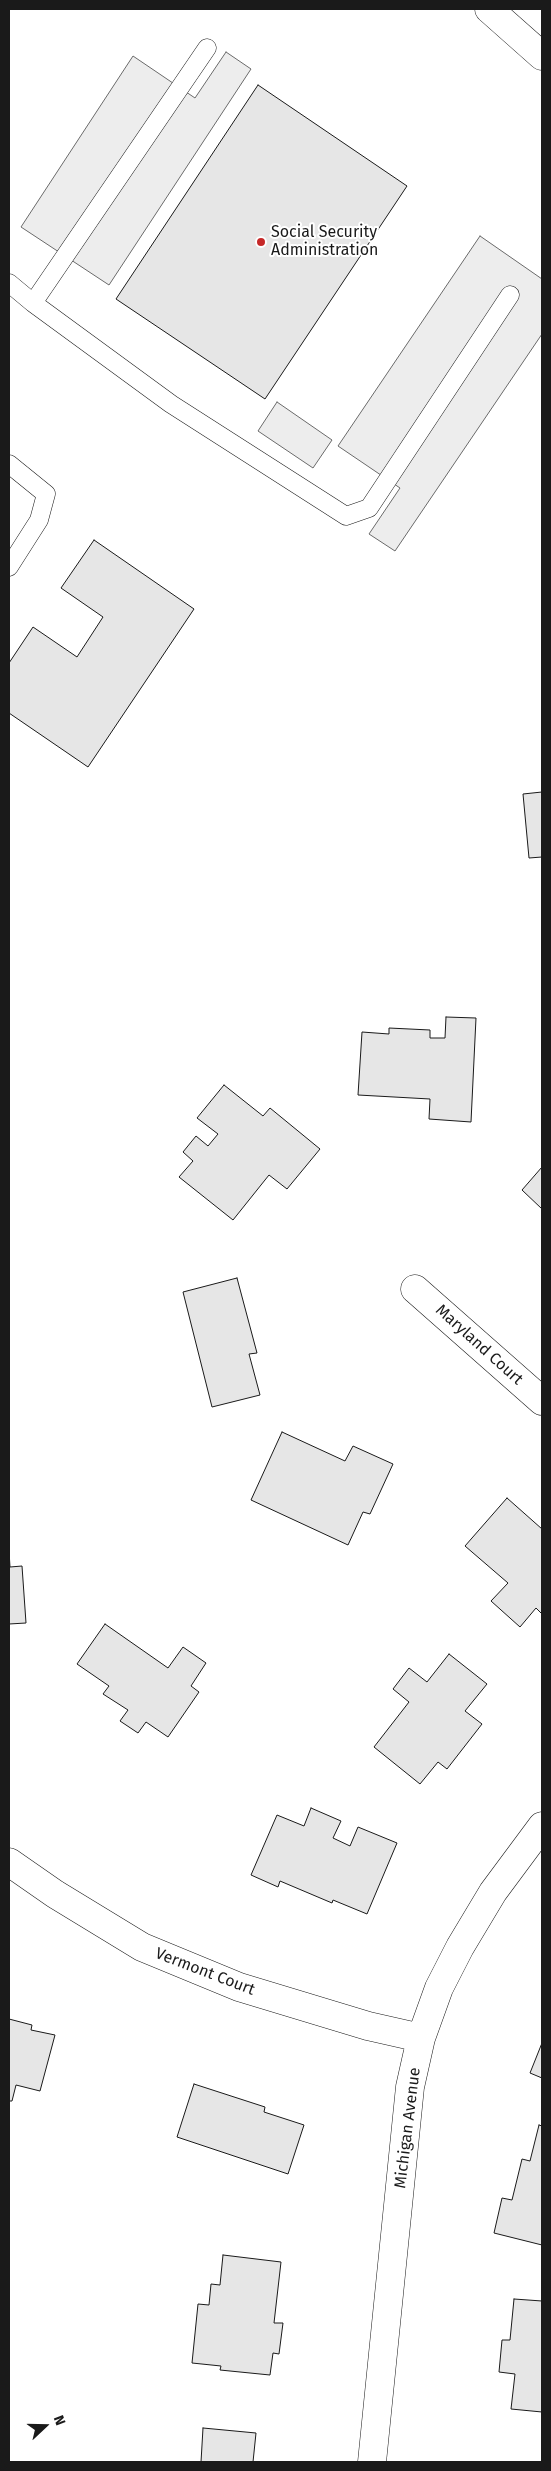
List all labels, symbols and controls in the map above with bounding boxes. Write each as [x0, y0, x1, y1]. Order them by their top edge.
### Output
place label: Social Security Administration [271, 223, 378, 261]
marker: Social Security Administration [255, 236, 267, 248]
street label: Maryland Court [431, 1301, 527, 1389]
street label: Vermont Court [153, 1944, 257, 2000]
street label: Michigan Avenue [391, 2066, 425, 2190]
north arrow [20, 2401, 70, 2451]
text: N [50, 2413, 69, 2428]

